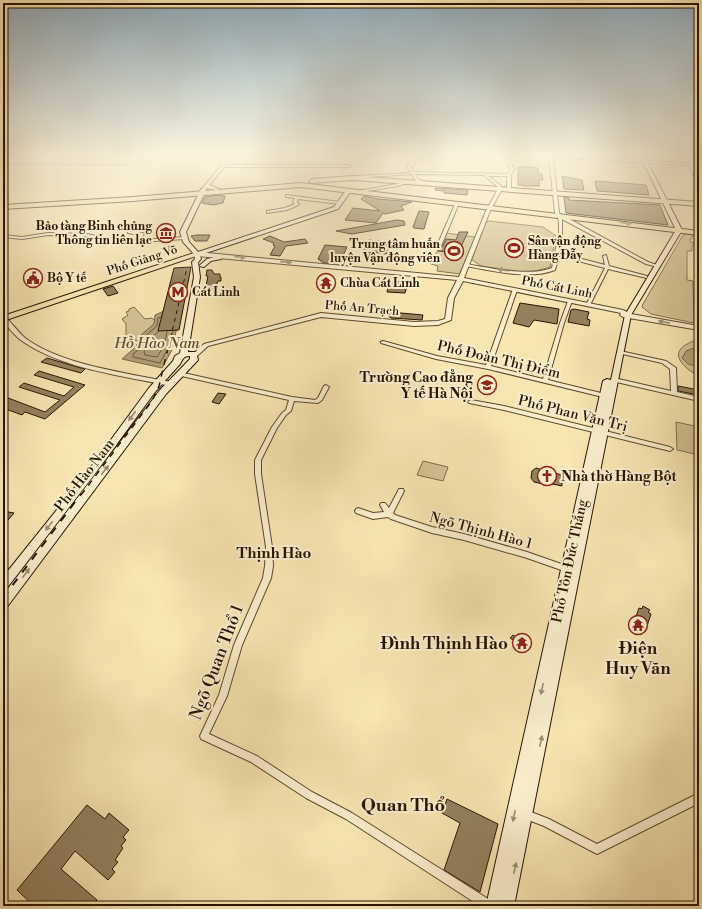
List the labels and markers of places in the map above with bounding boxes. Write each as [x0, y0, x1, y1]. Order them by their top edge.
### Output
place label: Bảo tàng Binh chủng Thông tin liên lạc [36, 219, 153, 248]
museum icon: Bảo tàng Binh chủng Thông tin liên lạc [155, 222, 177, 244]
place label: Sân vận động Hàng Đẫy [528, 234, 602, 263]
place label: Trung tâm huấn luyện Vận động viên [330, 237, 441, 266]
sports icon: Sân vận động Hàng Đẫy [503, 237, 525, 259]
sports icon: Trung tâm huấn luyện Vận động viên [443, 240, 465, 262]
public building icon: Bộ Y tế [22, 267, 44, 289]
place label: Bộ Y tế [47, 271, 87, 286]
temple icon: Chùa Cát Linh [315, 272, 337, 294]
place label: Chùa Cát Linh [340, 276, 420, 291]
metro station icon: Cát Linh [167, 281, 189, 303]
place label: Cát Linh [192, 285, 241, 300]
place label: Trường Cao đẳng Y tế Hà Nội [360, 369, 474, 403]
school or university icon: Trường Cao đẳng Y tế Hà Nội [476, 374, 498, 396]
church icon: Nhà thờ Hàng Bột [536, 465, 558, 487]
place label: Nhà thờ Hàng Bột [561, 468, 678, 486]
temple icon: Điện Huy Văn [627, 614, 649, 636]
temple icon: Đình Thịnh Hào [511, 632, 533, 654]
place label: Đình Thịnh Hào [379, 633, 508, 655]
place label: Điện Huy Văn [605, 638, 671, 680]

